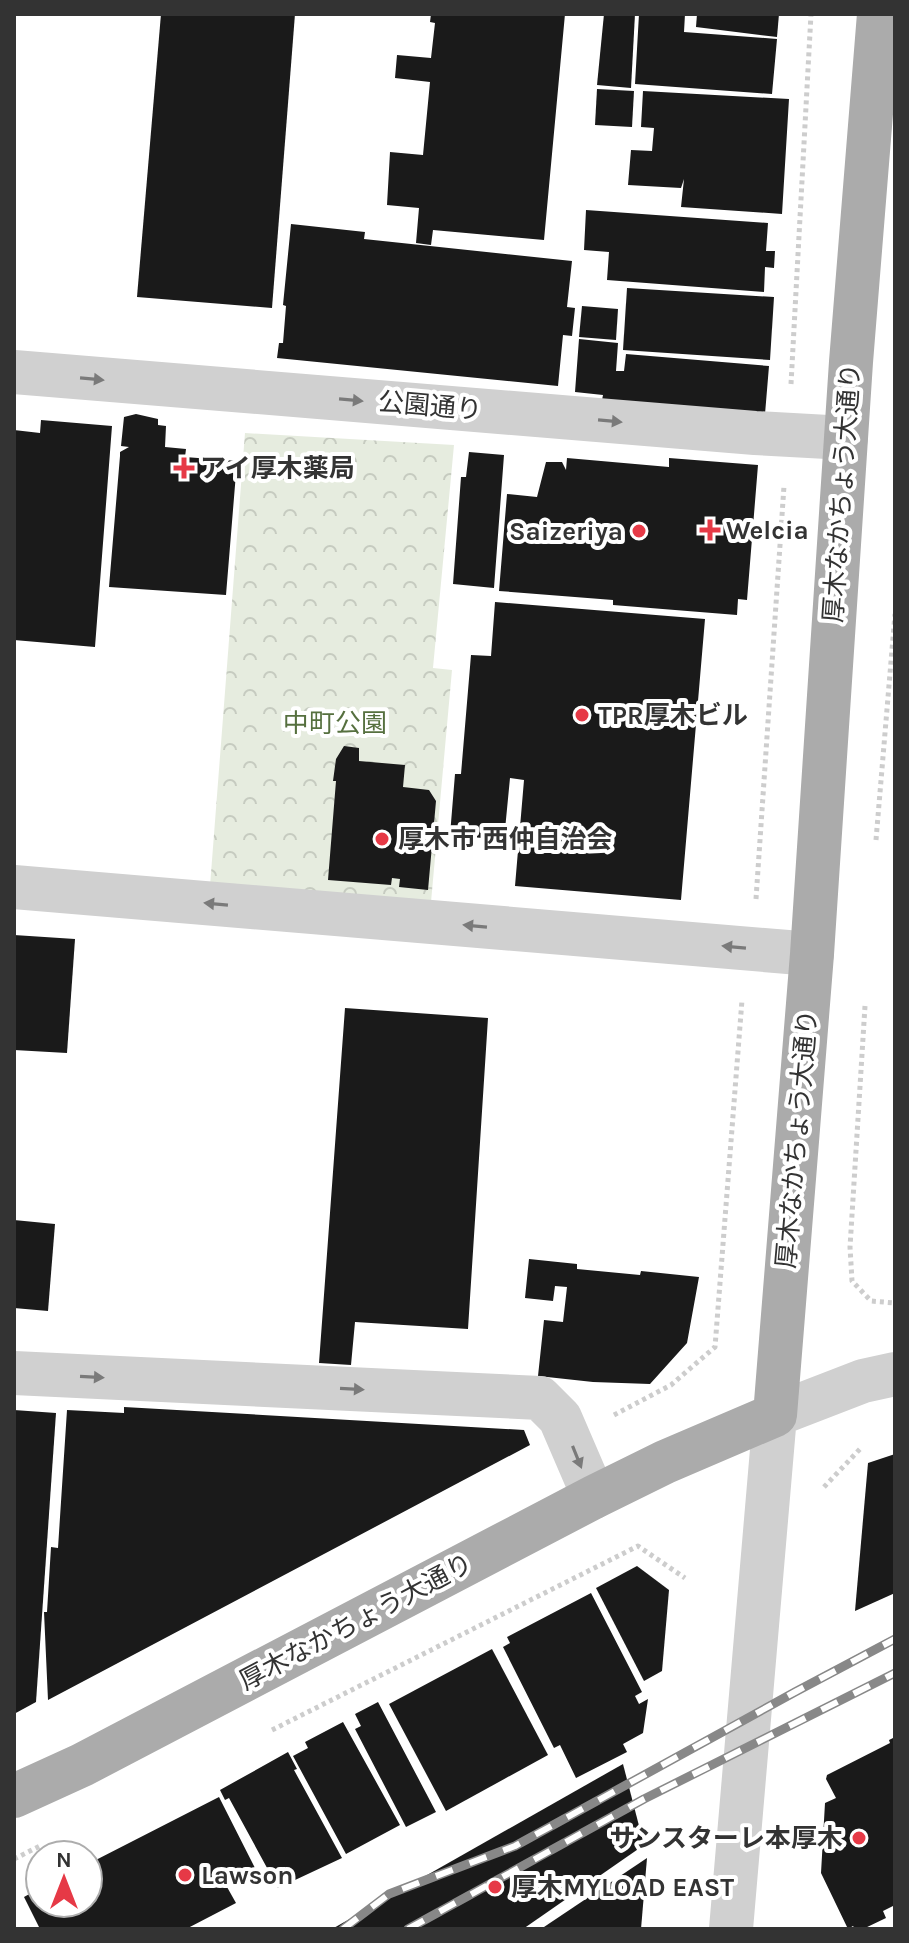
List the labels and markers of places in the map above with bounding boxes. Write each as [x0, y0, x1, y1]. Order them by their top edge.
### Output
place label: アイ厚木薬局 [200, 453, 355, 484]
marker: アイ厚木薬局 [175, 459, 193, 477]
place label: Welcia [726, 515, 809, 546]
place label: Saizeriya [509, 516, 623, 547]
marker: Welcia [701, 521, 719, 539]
marker: Saizeriya [630, 522, 648, 540]
place label: TPR厚木ビル [598, 700, 748, 731]
marker: TPR厚木ビル [573, 706, 591, 724]
place label: 厚木市 西仲自治会 [398, 824, 613, 855]
marker: 厚木市 西仲自治会 [373, 830, 391, 848]
place label: サンスターレ本厚木 [610, 1823, 843, 1854]
marker: サンスターレ本厚木 [850, 1829, 868, 1847]
place label: Lawson [201, 1860, 293, 1891]
marker: Lawson [176, 1866, 194, 1884]
place label: 厚木MYLOAD EAST [511, 1872, 734, 1903]
marker: 厚木MYLOAD EAST [486, 1878, 504, 1896]

